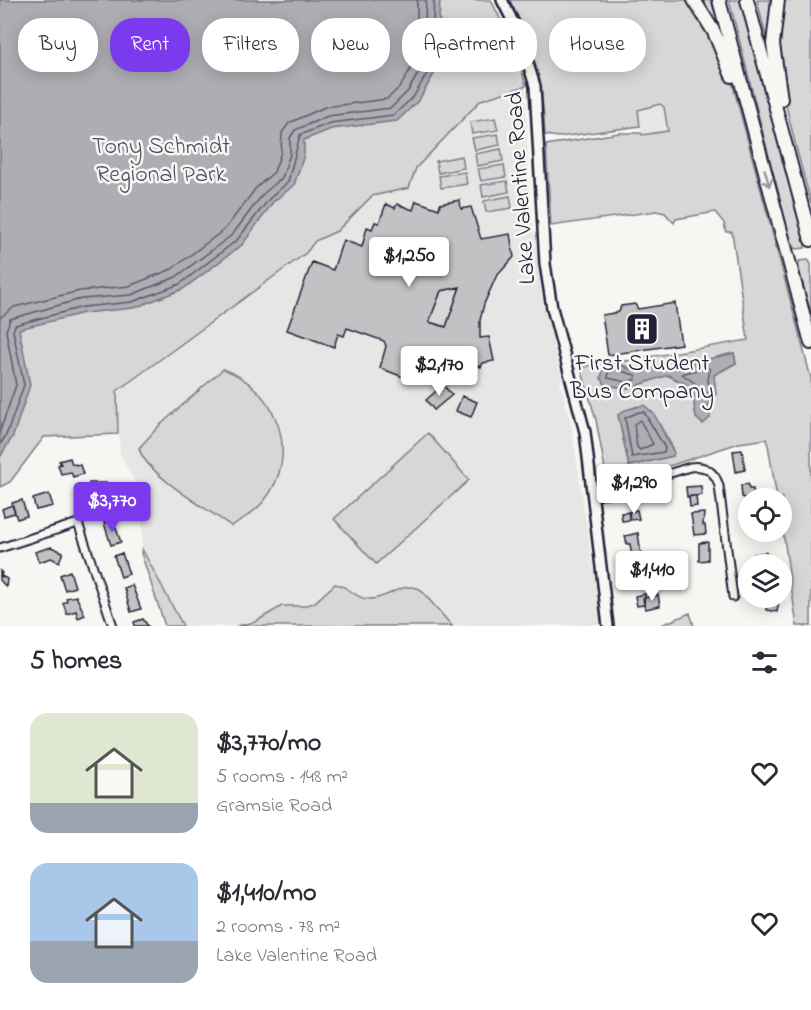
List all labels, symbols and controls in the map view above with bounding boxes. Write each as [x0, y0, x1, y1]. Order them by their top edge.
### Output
chip: Buy [18, 18, 98, 72]
chip: Rent [110, 18, 190, 72]
chip: Filters [202, 18, 299, 72]
chip: New [311, 18, 390, 72]
chip: Apartment [402, 18, 537, 72]
chip: House [549, 18, 646, 72]
street label: Lake Valentine Road [498, 90, 546, 286]
park label: Tony Schmidt Regional Park [92, 130, 230, 193]
one-way arrow [761, 168, 773, 187]
pin: $1,250 [360, 237, 458, 288]
text: $1,250 [383, 242, 435, 271]
building icon: First Student Bus Company [624, 311, 660, 347]
pin: $2,170 [390, 346, 488, 397]
place label: First Student Bus Company [569, 347, 714, 411]
text: $2,170 [415, 351, 463, 380]
pin: $1,290 [585, 464, 683, 515]
text: $1,290 [611, 469, 657, 498]
pin: $3,770 [63, 482, 161, 533]
text: $3,770 [88, 487, 136, 516]
map controls [738, 488, 792, 608]
button: locate [738, 488, 792, 542]
pin: $1,410 [603, 551, 701, 602]
button: layers [738, 554, 792, 608]
text: $1,410 [629, 556, 675, 585]
text: 5 homes [30, 643, 122, 681]
icon: filters [748, 646, 781, 679]
text: $3,770/mo [216, 725, 321, 763]
icon: home [78, 737, 150, 809]
icon: heart [748, 757, 781, 790]
text: 5 rooms · 148 m² [216, 763, 348, 792]
text: Gramsie Road [216, 792, 332, 821]
text: $1,410/mo [216, 875, 316, 913]
icon: home [78, 887, 150, 959]
icon: heart [748, 907, 781, 940]
text: 2 rooms · 78 m² [216, 913, 340, 942]
text: Lake Valentine Road [216, 942, 377, 971]

